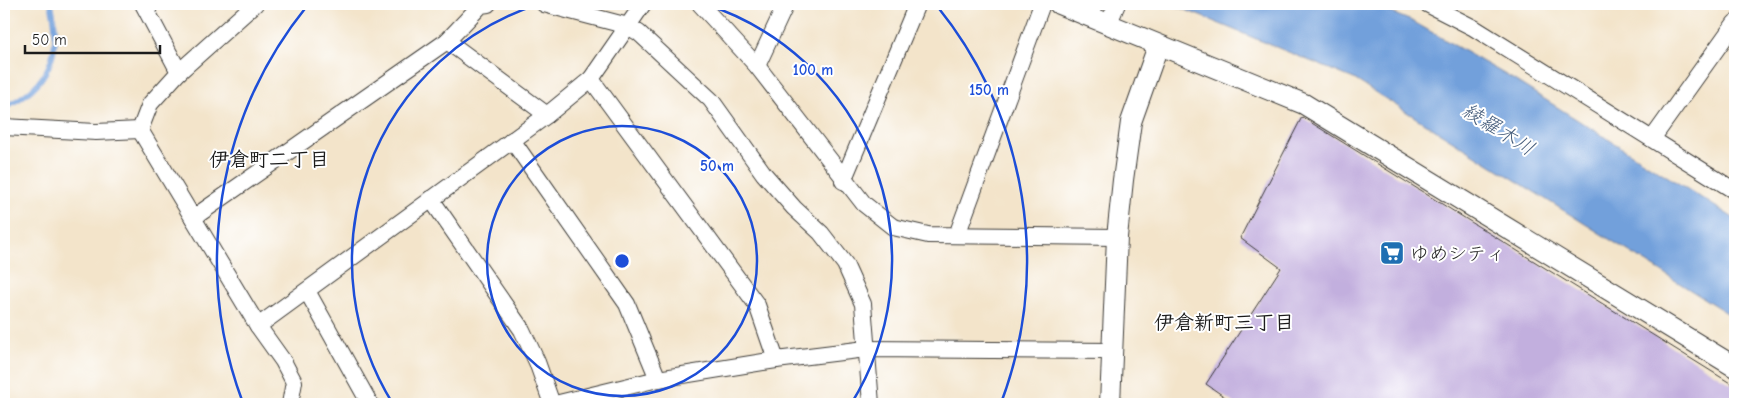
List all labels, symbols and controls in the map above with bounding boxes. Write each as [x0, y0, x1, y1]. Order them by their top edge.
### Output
scale bar [25, 22, 160, 54]
text: 50 m [32, 31, 67, 49]
text: 100 m [793, 61, 833, 79]
text: 150 m [969, 81, 1009, 99]
water label: 綾羅木川 [1459, 98, 1539, 160]
district label: 伊倉町二丁目 [209, 148, 329, 171]
text: 50 m [700, 157, 734, 175]
supermarket icon: ゆめシティ [1379, 240, 1405, 266]
place label: ゆめシティ [1410, 243, 1505, 265]
centre of rings [613, 252, 631, 270]
district label: 伊倉新町三丁目 [1154, 311, 1294, 334]

